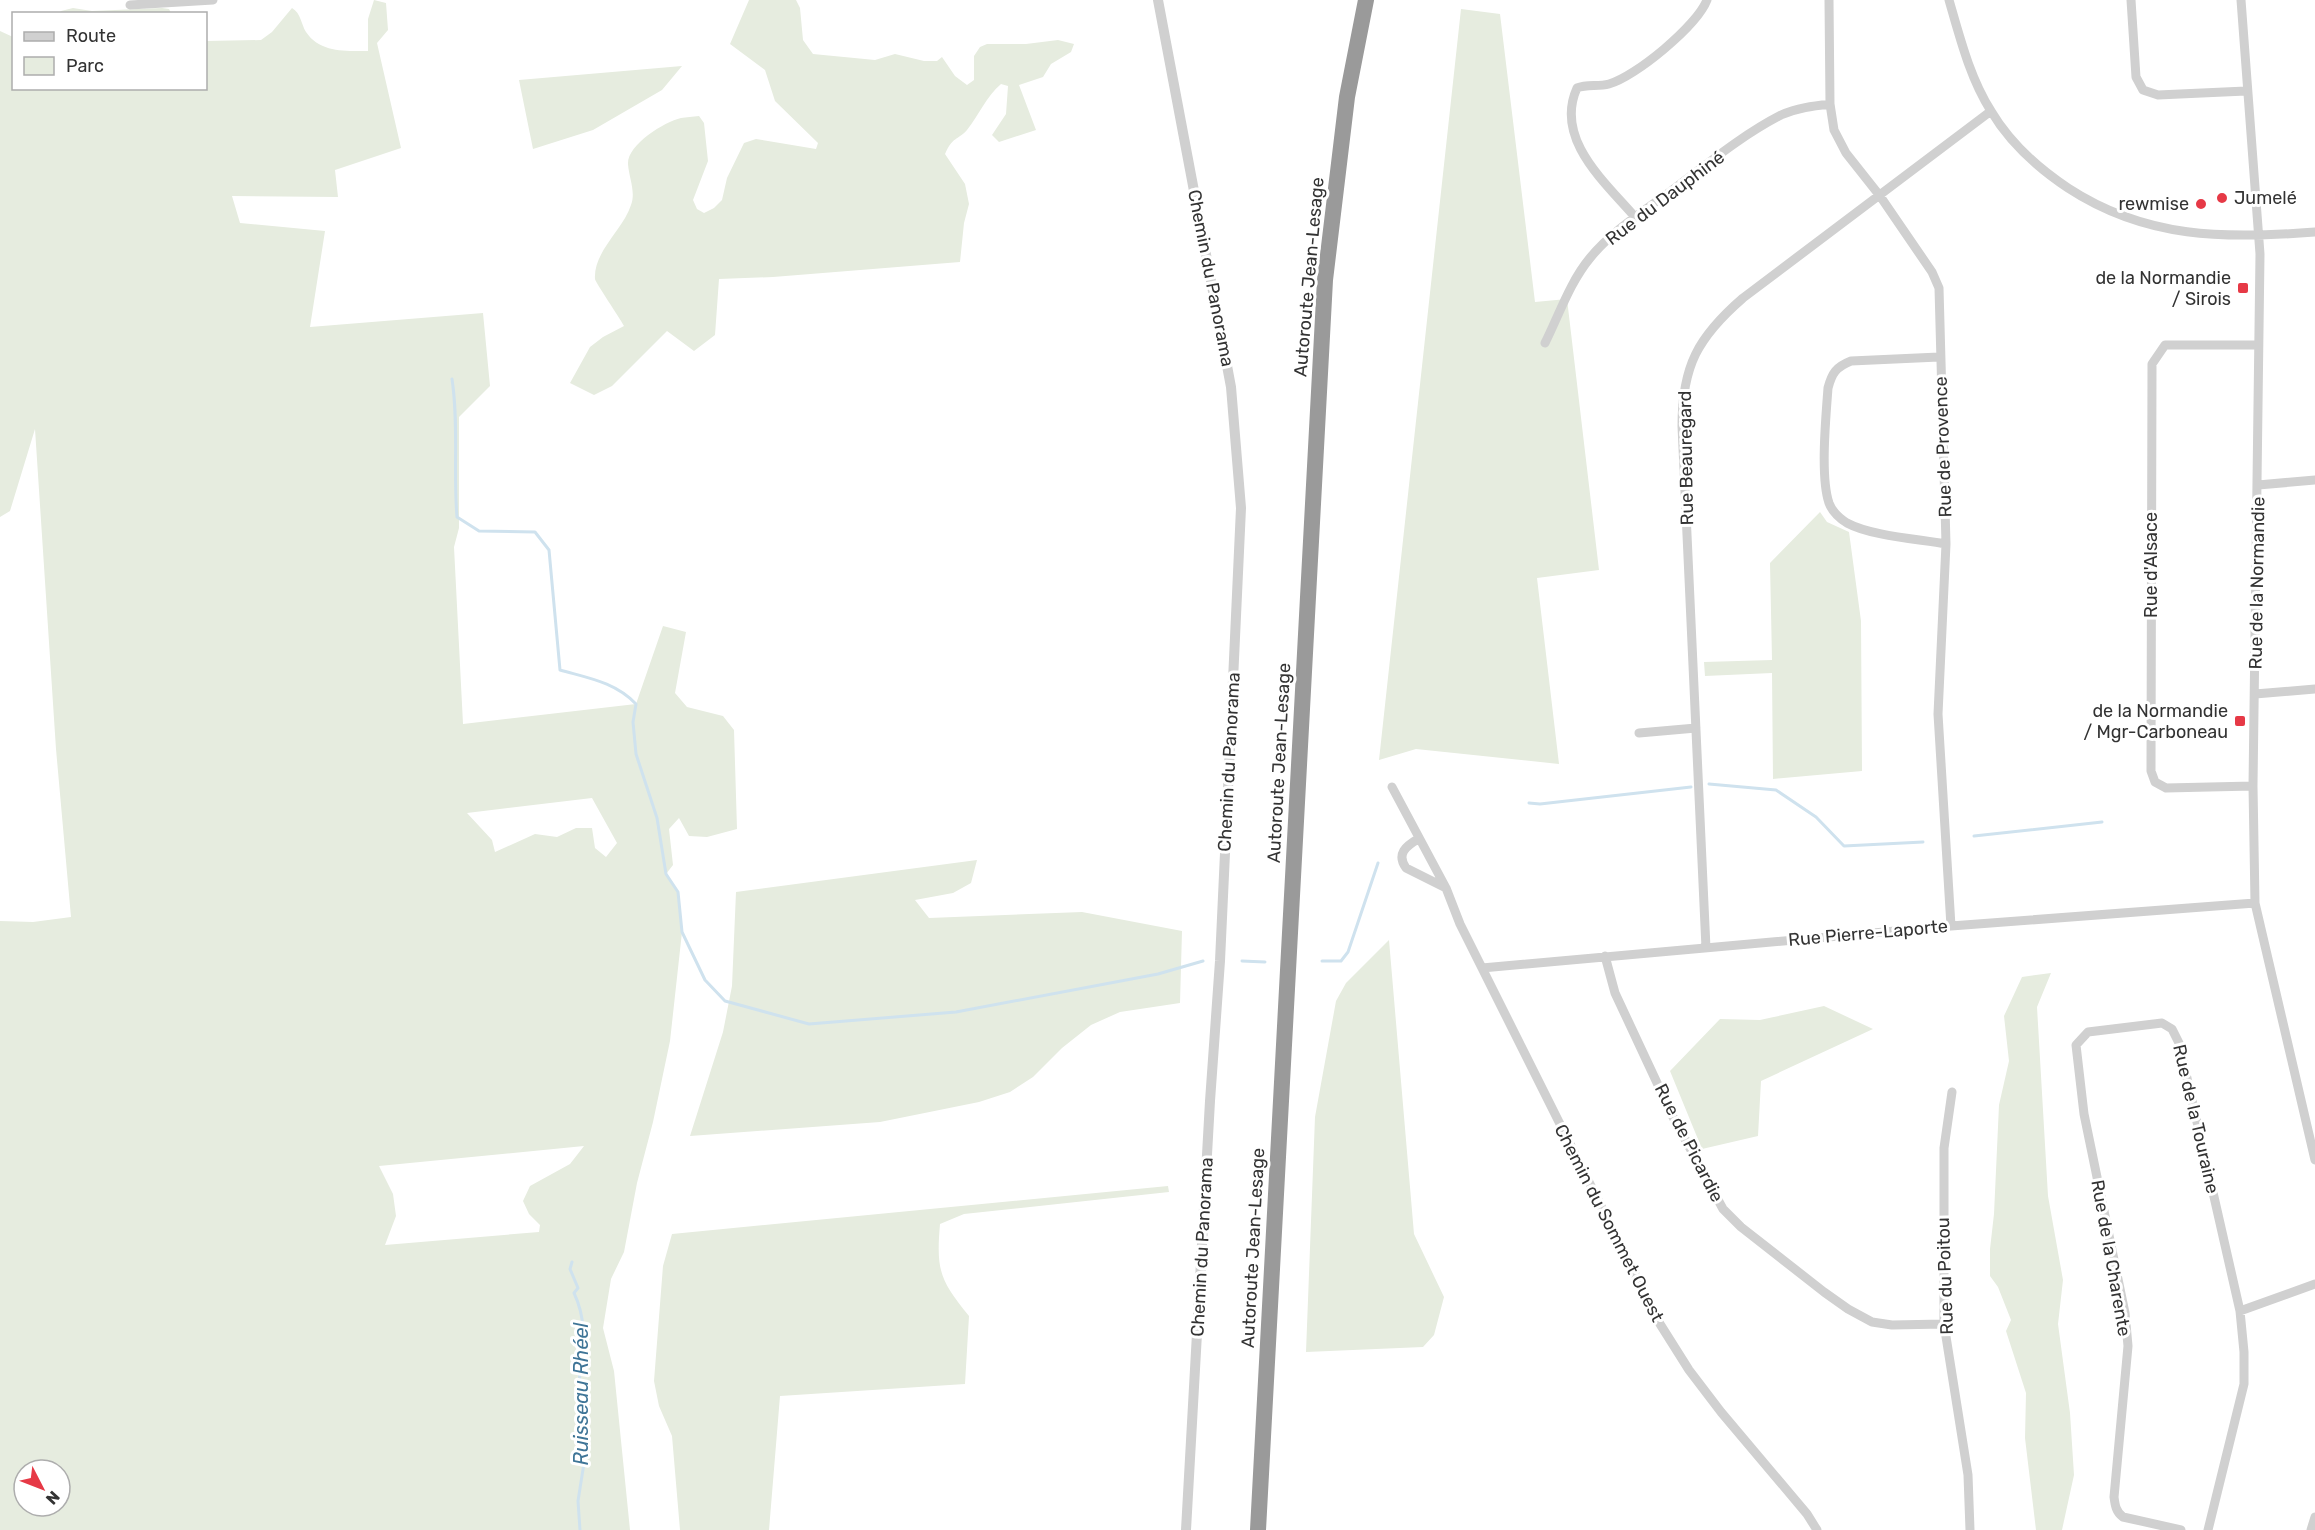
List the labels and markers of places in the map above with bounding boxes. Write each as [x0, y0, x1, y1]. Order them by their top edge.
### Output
place label: Jumelé [2234, 187, 2297, 209]
marker: Jumelé [2215, 191, 2229, 205]
place label: rewmise [2118, 193, 2189, 215]
marker: rewmise [2194, 197, 2208, 211]
place label: de la Normandie / Sirois [2095, 267, 2231, 310]
marker: de la Normandie / Sirois [2236, 281, 2250, 295]
place label: de la Normandie / Mgr-Carboneau [2083, 700, 2228, 743]
marker: de la Normandie / Mgr-Carboneau [2233, 714, 2247, 728]

